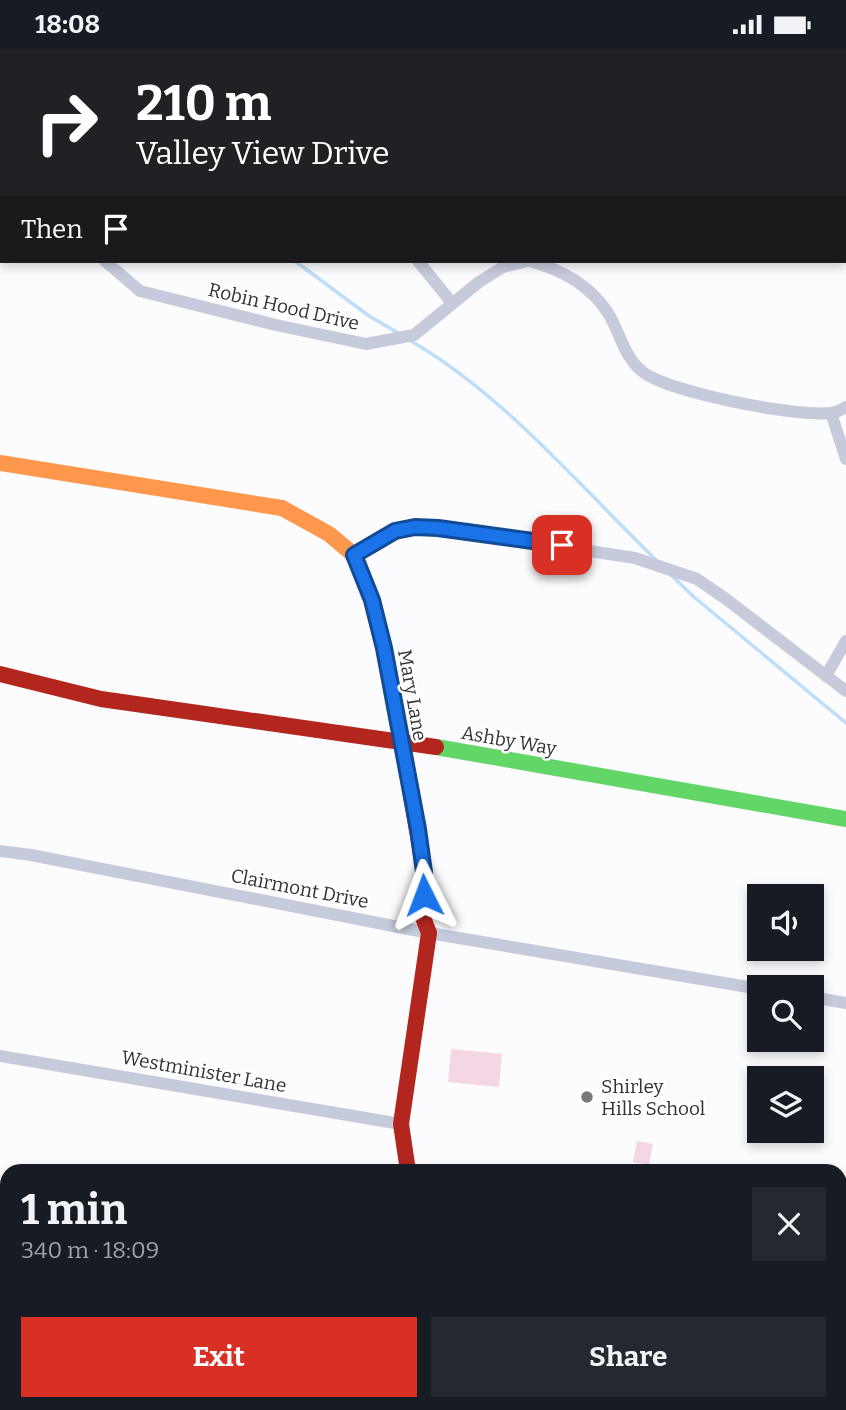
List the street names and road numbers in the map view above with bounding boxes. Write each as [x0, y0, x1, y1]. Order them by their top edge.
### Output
street label: Robin Hood Drive [206, 278, 362, 335]
street label: Mary Lane [393, 648, 432, 743]
street label: Ashby Way [460, 721, 559, 760]
street label: Clairmont Drive [229, 864, 371, 913]
street label: Westminister Lane [120, 1046, 288, 1097]

